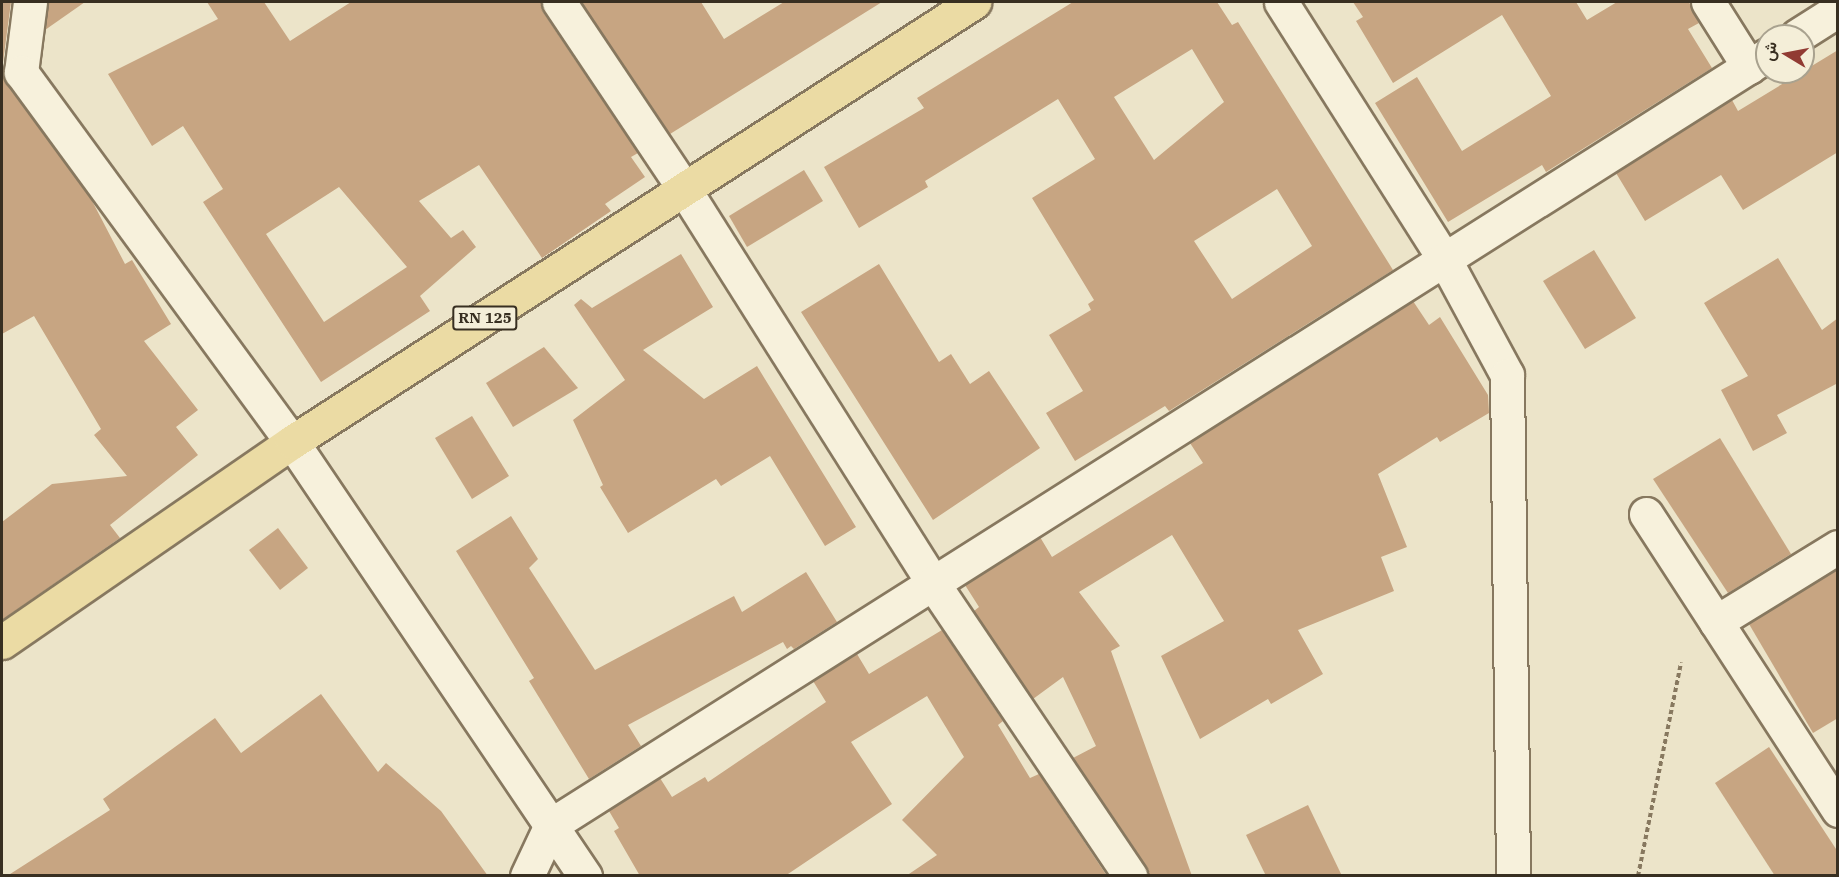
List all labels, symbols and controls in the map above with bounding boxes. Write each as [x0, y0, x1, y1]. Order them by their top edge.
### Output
north arrow [1755, 24, 1815, 84]
text: ش [1758, 40, 1781, 62]
road number: RN 125 [452, 306, 518, 330]

